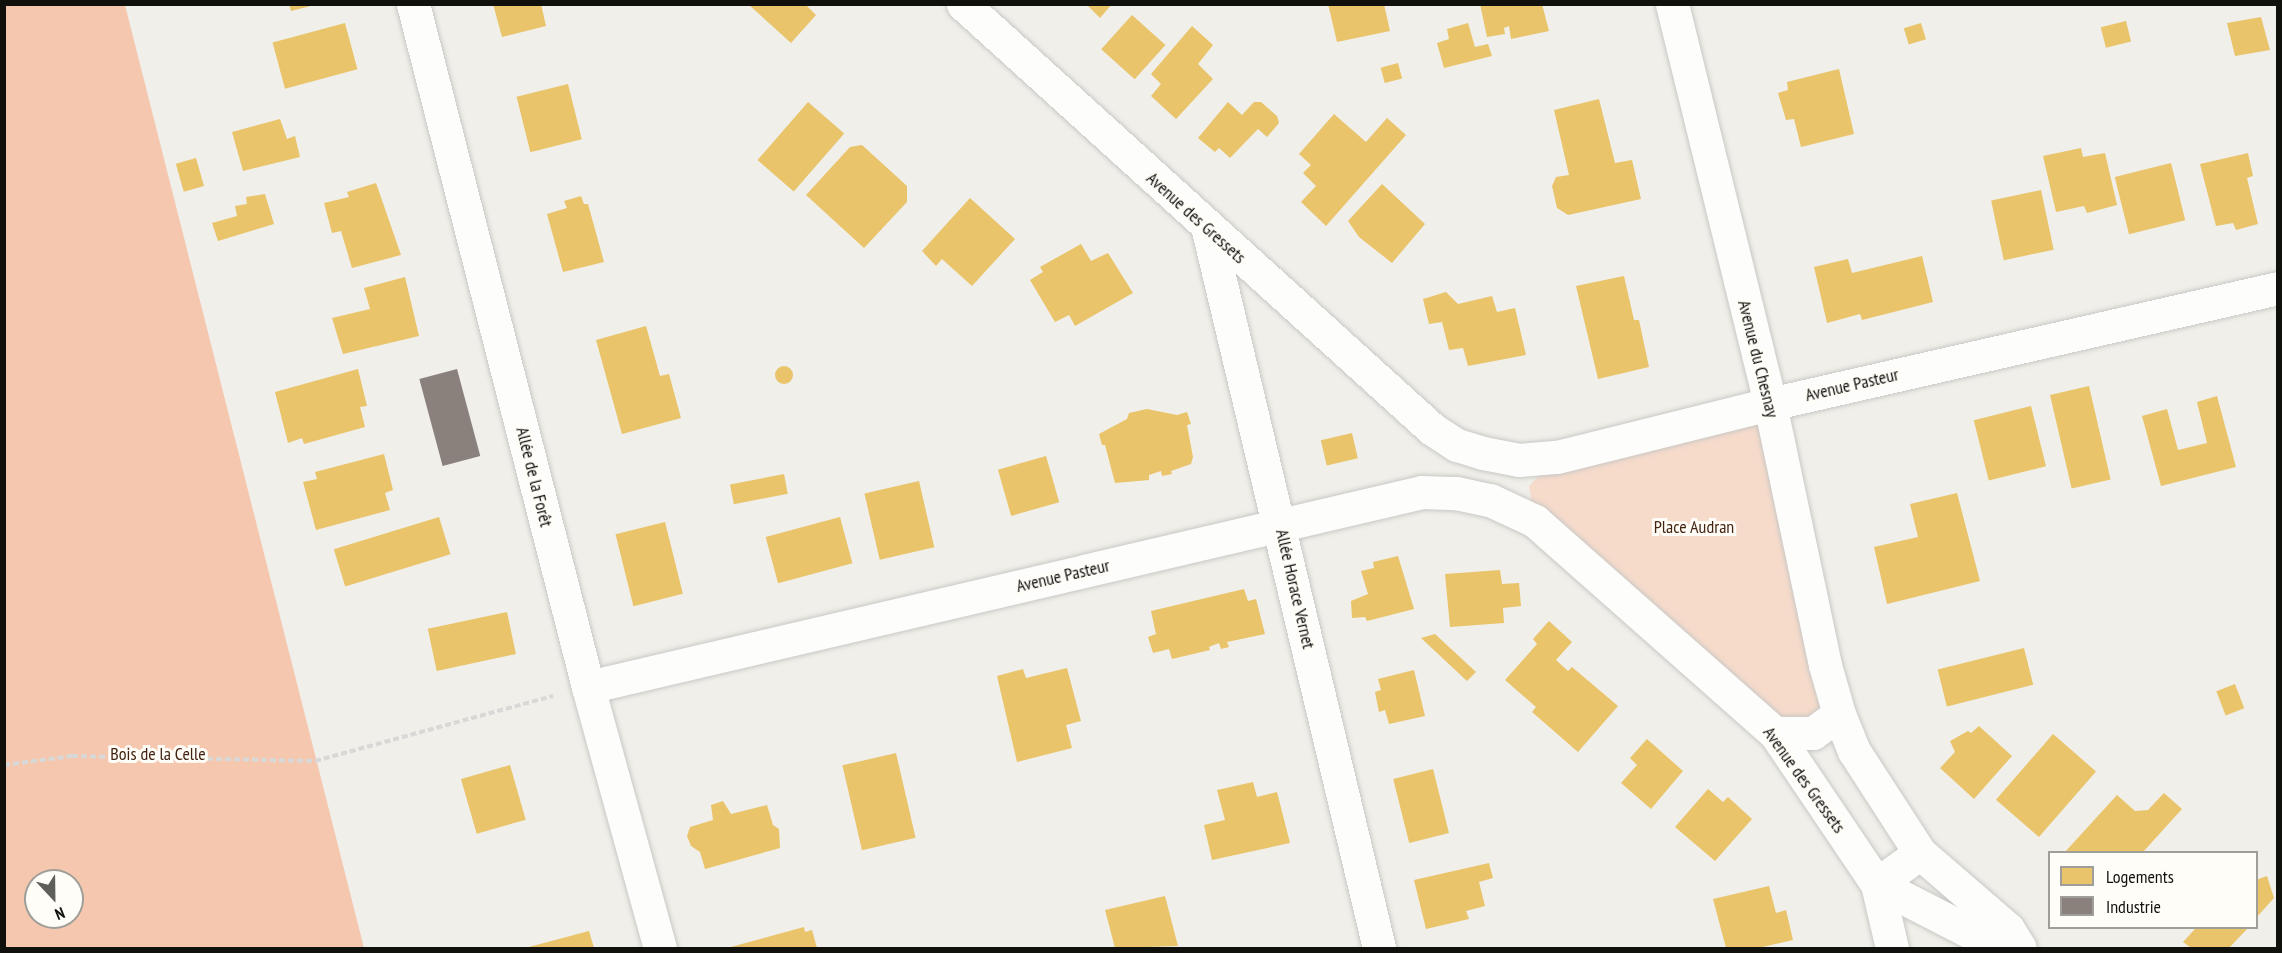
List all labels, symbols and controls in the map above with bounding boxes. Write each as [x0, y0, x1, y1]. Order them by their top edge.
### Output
street label: Avenue des Gressets [1142, 168, 1250, 268]
street label: Avenue du Chesnay [1733, 298, 1783, 420]
street label: Avenue Pasteur [1803, 364, 1901, 406]
street label: Allée de la Forêt [511, 425, 557, 529]
park label: Place Audran [1653, 516, 1735, 538]
street label: Allée Horace Vernet [1271, 527, 1319, 651]
street label: Avenue Pasteur [1014, 555, 1112, 597]
street label: Avenue des Gressets [1758, 723, 1850, 837]
park label: Bois de la Celle [110, 743, 206, 765]
legend [2048, 851, 2258, 929]
text: Logements [2106, 865, 2174, 888]
north arrow [24, 869, 84, 929]
text: Industrie [2106, 895, 2161, 918]
text: N [52, 903, 68, 925]

